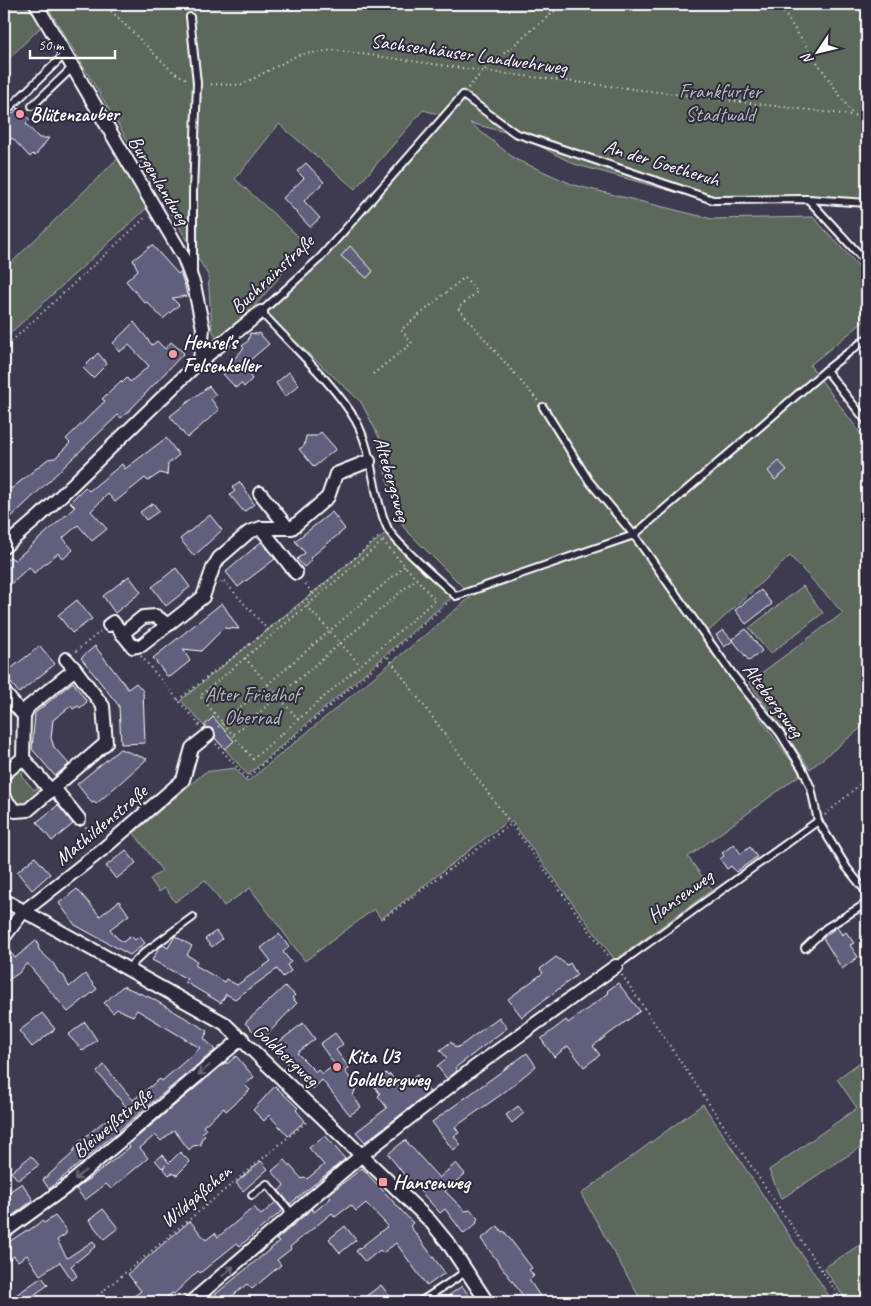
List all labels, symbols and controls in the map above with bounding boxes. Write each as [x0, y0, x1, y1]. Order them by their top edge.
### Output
scale bar [30, 28, 115, 60]
street label: Sachsenhäuser Landwehrweg [369, 28, 571, 80]
north arrow [794, 28, 844, 78]
text: 50 m [38, 36, 65, 55]
text: N [797, 49, 817, 68]
park label: Frankfurter Stadtwald [679, 79, 763, 127]
place label: Blütenzauber [30, 102, 122, 127]
marker: Blütenzauber [14, 108, 26, 120]
street label: Burgenlandweg [123, 131, 196, 231]
street label: An der Goetheruh [601, 134, 724, 193]
street label: Buchrainstraße [225, 228, 320, 319]
place label: Hensel's Felsenkeller [183, 330, 263, 378]
marker: Hensel's Felsenkeller [167, 348, 179, 360]
street label: Altebergsweg [368, 434, 417, 526]
street label: Altebergsweg [737, 658, 810, 744]
park label: Alter Friedhof Oberrad [205, 682, 304, 730]
street label: Mathildenstraße [50, 778, 154, 871]
street label: Hansenweg [642, 863, 719, 928]
street label: Goldbergweg [248, 1018, 325, 1093]
place label: Kita U3 Goldbergweg [347, 1044, 432, 1092]
marker: Kita U3 Goldbergweg [331, 1061, 343, 1073]
one-way arrow [198, 1064, 211, 1076]
street label: Bleiweißstraße [67, 1081, 158, 1164]
street label: Wildgäßchen [155, 1158, 238, 1233]
one-way arrow [74, 1169, 87, 1181]
place label: Hansenweg [393, 1170, 471, 1195]
marker: Hansenweg [377, 1176, 389, 1188]
one-way arrow [222, 1265, 235, 1277]

